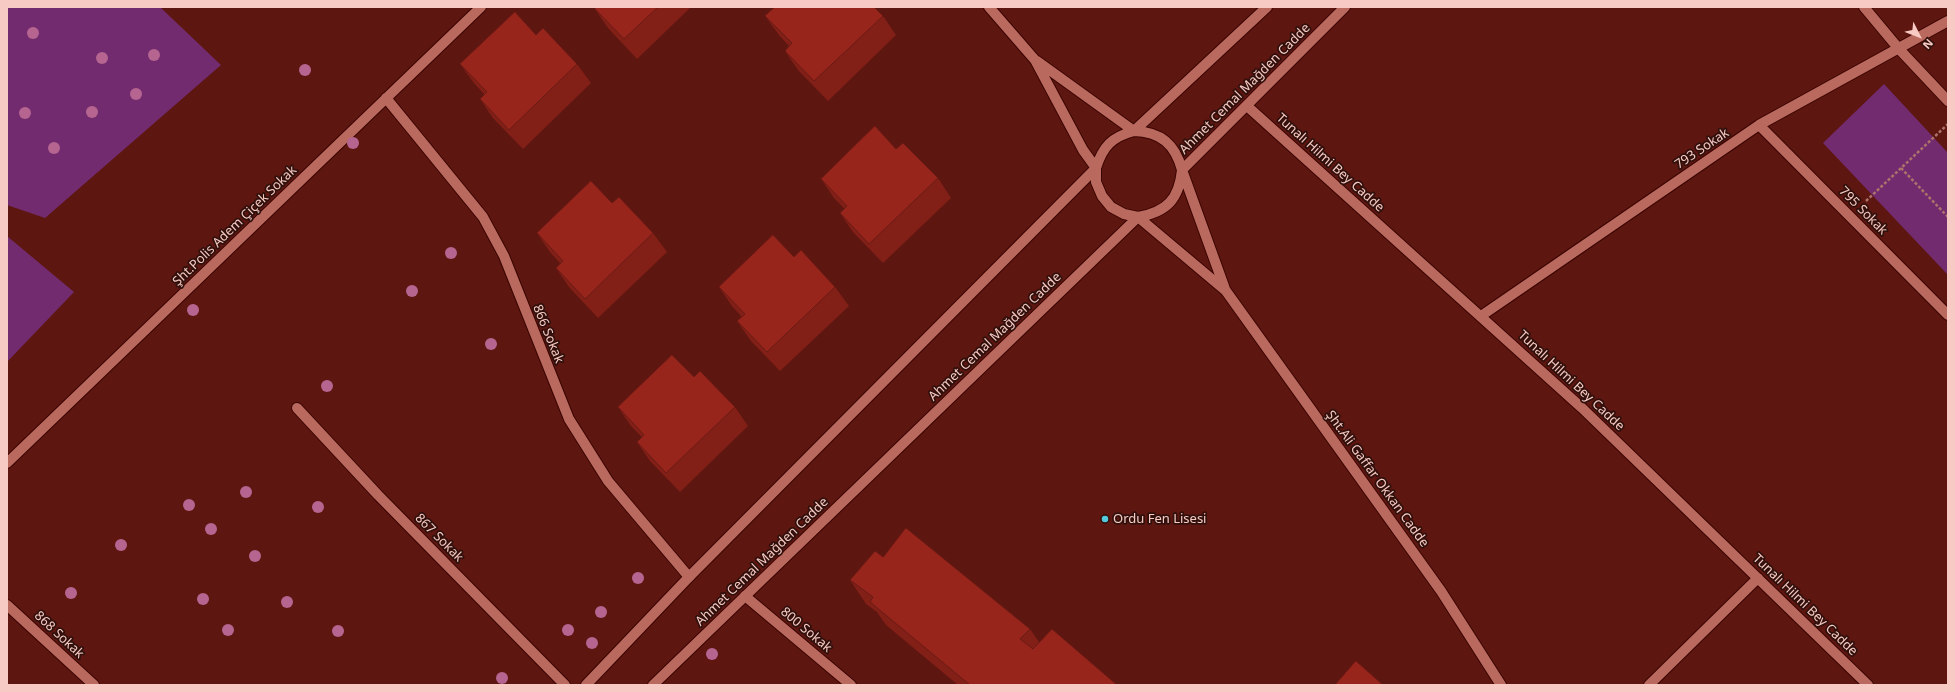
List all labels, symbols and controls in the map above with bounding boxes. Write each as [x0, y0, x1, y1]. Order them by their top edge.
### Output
north arrow [1899, 16, 1939, 56]
street label: Ahmet Cemal Mağden Cadde [1176, 20, 1314, 158]
text: N [1920, 36, 1937, 53]
street label: Tunalı Hilmi Bey Cadde [1273, 110, 1387, 216]
street label: 793 Sokak [1672, 125, 1732, 173]
street label: Şht.Polis Adem Çiçek Sokak [170, 163, 300, 289]
street label: 795 Sokak [1836, 184, 1890, 238]
street label: Ahmet Cemal Mağden Cadde [925, 269, 1065, 405]
street label: 866 Sokak [529, 302, 567, 366]
street label: Tunalı Hilmi Bey Cadde [1515, 328, 1627, 434]
street label: Şht.Ali Gaffar Okkan Cadde [1322, 408, 1432, 550]
street label: Ahmet Cemal Mağden Cadde [692, 494, 832, 630]
street label: 867 Sokak [412, 511, 466, 565]
place label: Ordu Fen Lisesi [1113, 511, 1206, 527]
marker: Ordu Fen Lisesi [1100, 514, 1110, 524]
street label: Tunalı Hilmi Bey Cadde [1749, 551, 1861, 659]
street label: 800 Sokak [777, 604, 835, 656]
street label: 868 Sokak [31, 608, 87, 662]

